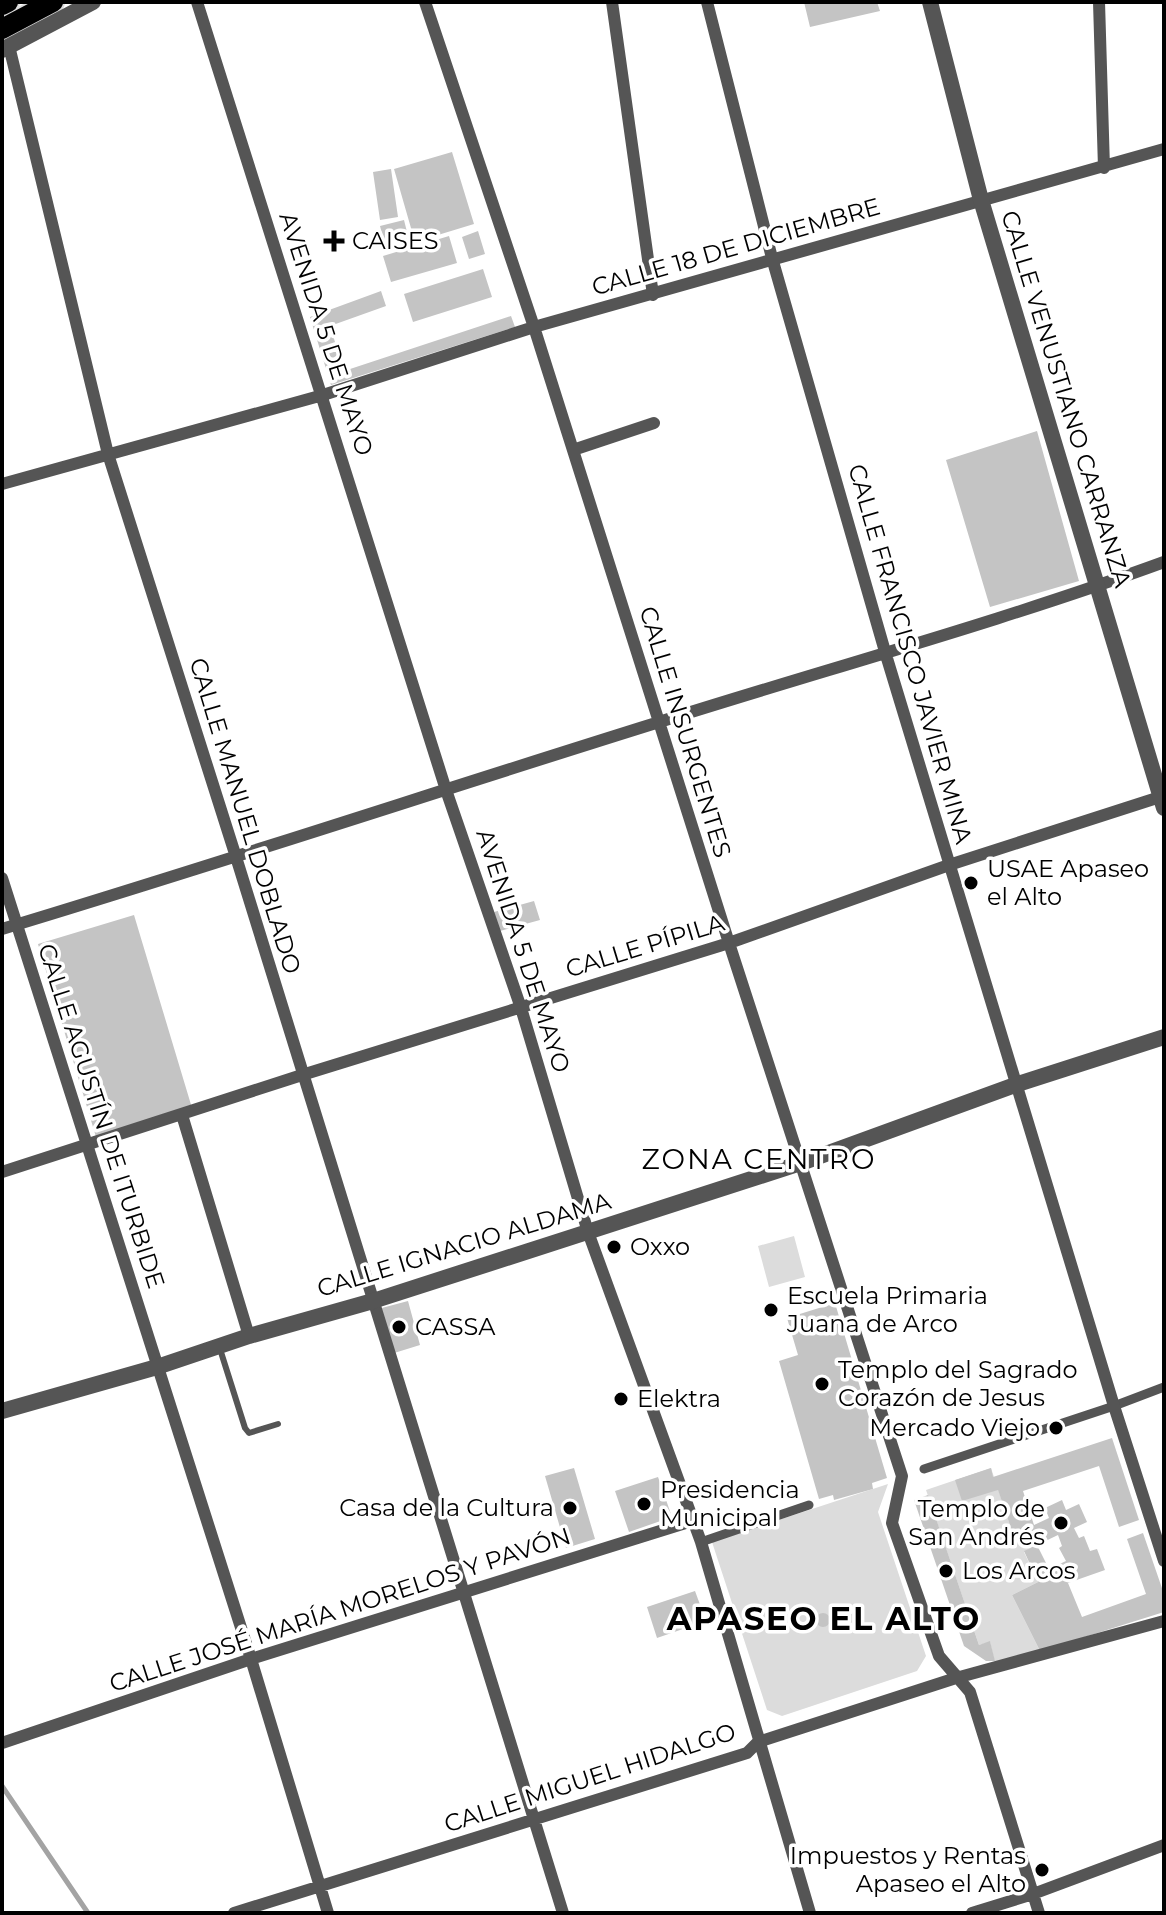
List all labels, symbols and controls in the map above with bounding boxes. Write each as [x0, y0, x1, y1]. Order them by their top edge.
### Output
street label: CALLE 18 DE DICIEMBRE [588, 191, 883, 302]
street label: CALLE VENUSTIANO CARRANZA [995, 207, 1138, 591]
street label: AVENIDA 5 DE MAYO [273, 208, 380, 459]
place label: CAISES [352, 226, 439, 255]
marker: CAISES [323, 230, 345, 252]
street label: CALLE FRANCISCO JAVIER MINA [842, 461, 979, 848]
street label: CALLE INSURGENTES [633, 603, 738, 861]
street label: CALLE MANUEL DOBLADO [184, 654, 307, 977]
street label: AVENIDA 5 DE MAYO [470, 825, 577, 1076]
place label: USAE Apaseo el Alto [987, 854, 1149, 911]
marker: USAE Apaseo el Alto [962, 874, 980, 892]
street label: CALLE PÍPILA [562, 907, 728, 983]
street label: CALLE AGUSTÍN DE ITURBIDE [32, 940, 171, 1292]
district label: ZONA CENTRO [642, 1142, 876, 1176]
street label: CALLE IGNACIO ALDAMA [313, 1186, 615, 1303]
place label: Oxxo [630, 1232, 690, 1261]
marker: Oxxo [605, 1238, 623, 1256]
place label: Escuela Primaria Juana de Arco [786, 1281, 988, 1338]
marker: Escuela Primaria Juana de Arco [762, 1301, 780, 1319]
place label: CASSA [415, 1312, 496, 1341]
marker: CASSA [390, 1318, 408, 1336]
place label: Templo del Sagrado Corazón de Jesus [838, 1355, 1077, 1412]
marker: Templo del Sagrado Corazón de Jesus [813, 1375, 831, 1393]
place label: Elektra [637, 1384, 721, 1413]
marker: Elektra [612, 1390, 630, 1408]
place label: Mercado Viejo [869, 1413, 1040, 1442]
marker: Mercado Viejo [1047, 1419, 1065, 1437]
place label: Presidencia Municipal [660, 1475, 800, 1532]
place label: Casa de la Cultura [339, 1493, 554, 1522]
place label: Templo de San Andrés [908, 1494, 1045, 1551]
marker: Presidencia Municipal [635, 1495, 653, 1513]
marker: Casa de la Cultura [561, 1499, 579, 1517]
marker: Templo de San Andrés [1052, 1514, 1070, 1532]
street label: CALLE JOSÉ MARÍA MORELOS Y PAVÓN [106, 1521, 574, 1698]
place label: Los Arcos [962, 1556, 1076, 1585]
marker: Los Arcos [937, 1562, 955, 1580]
district label: APASEO EL ALTO [666, 1599, 981, 1638]
street label: CALLE MIGUEL HIDALGO [440, 1717, 739, 1838]
place label: Impuestos y Rentas Apaseo el Alto [790, 1841, 1026, 1898]
marker: Impuestos y Rentas Apaseo el Alto [1033, 1861, 1051, 1879]

